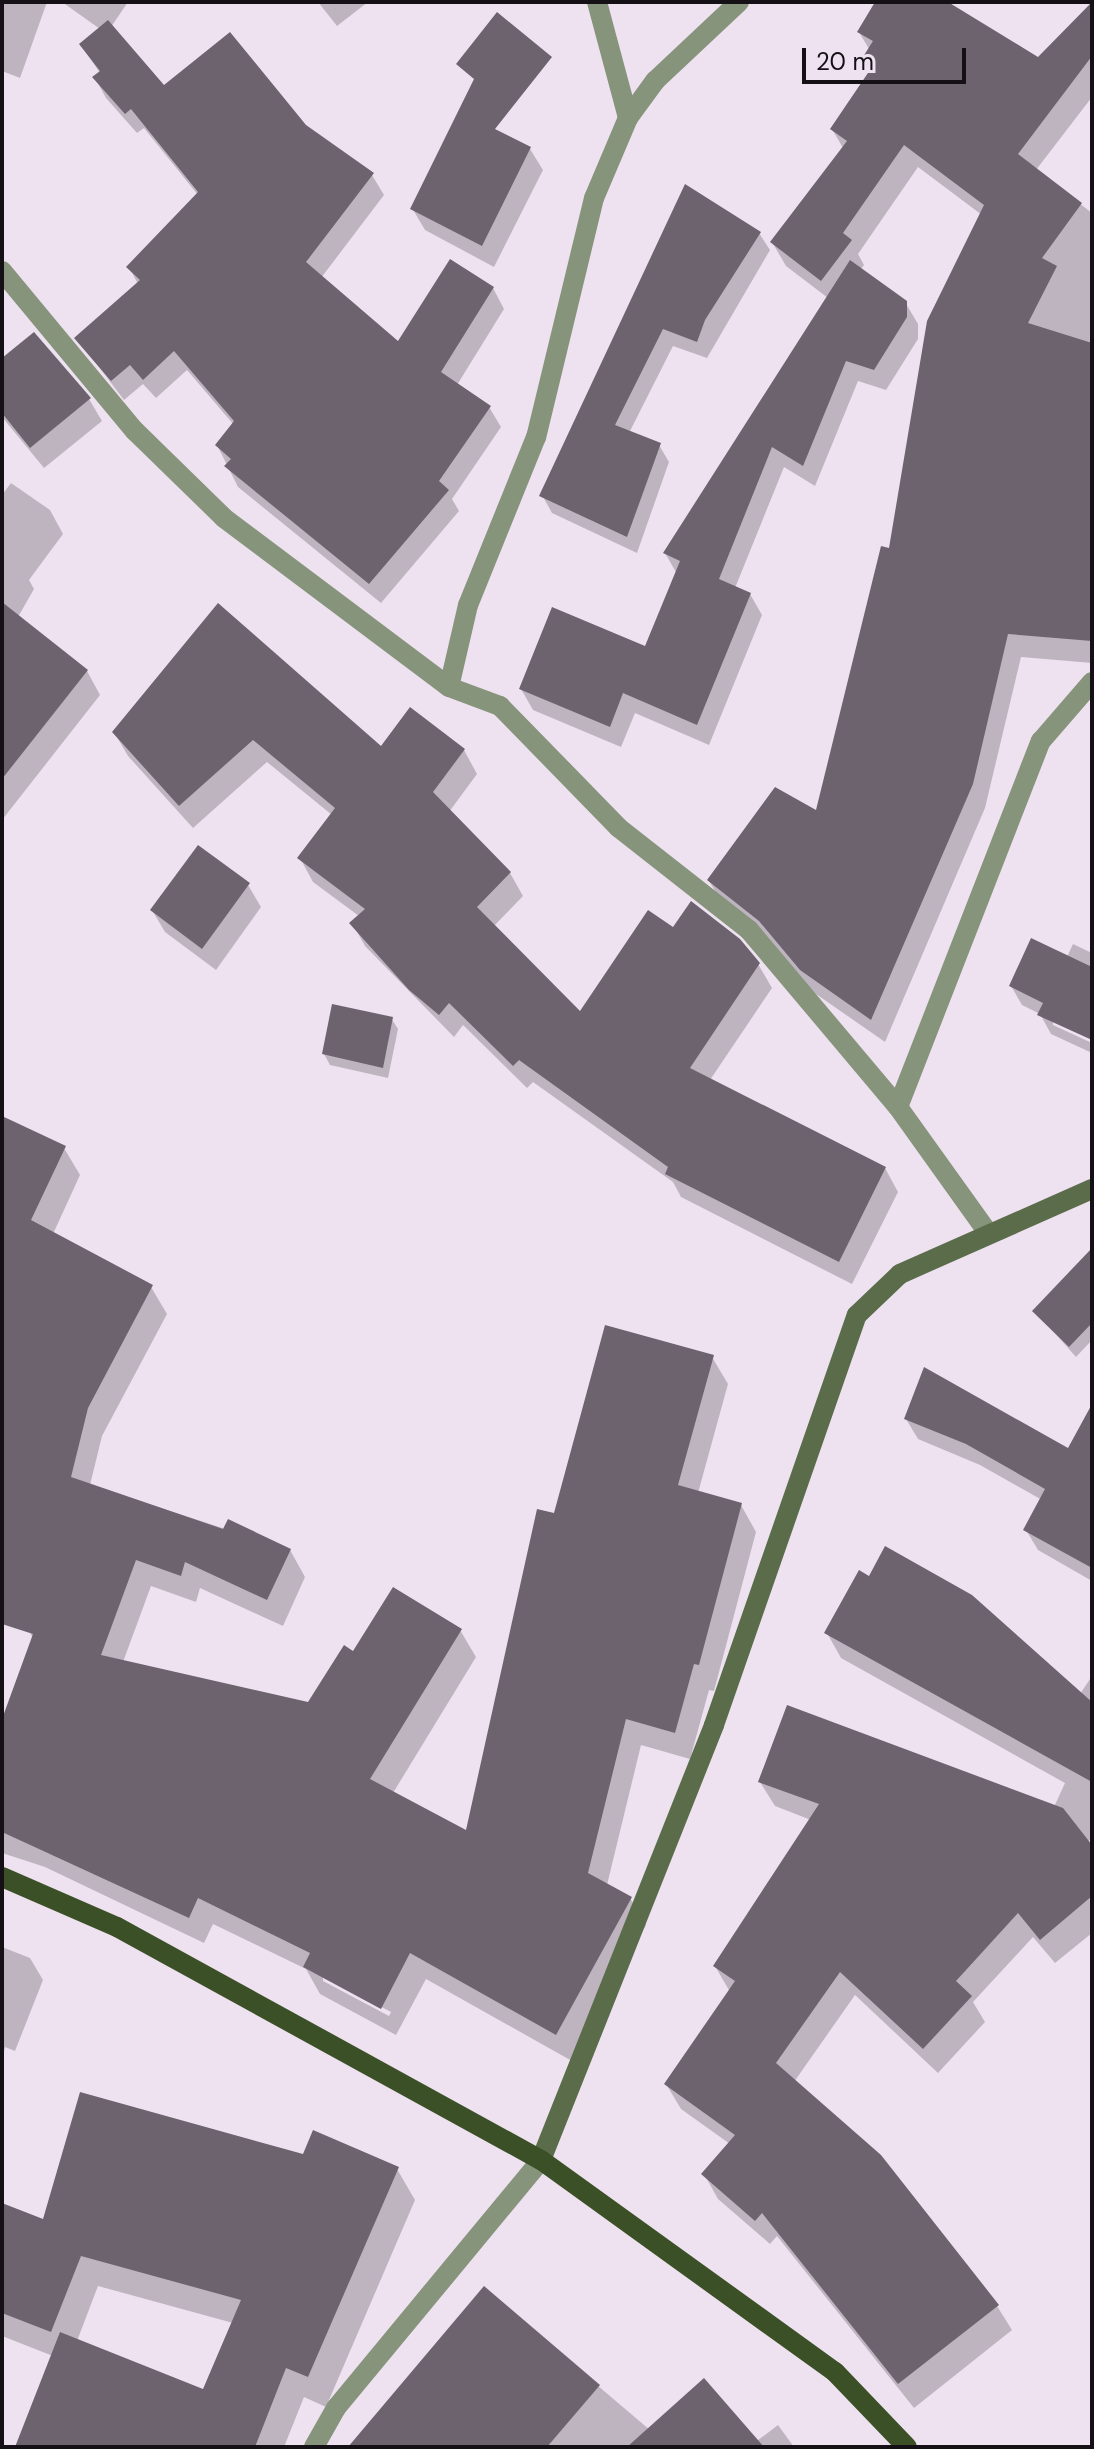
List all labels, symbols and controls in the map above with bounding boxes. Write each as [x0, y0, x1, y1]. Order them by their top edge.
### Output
scale bar [806, 32, 970, 82]
text: 20 m [816, 46, 874, 77]

